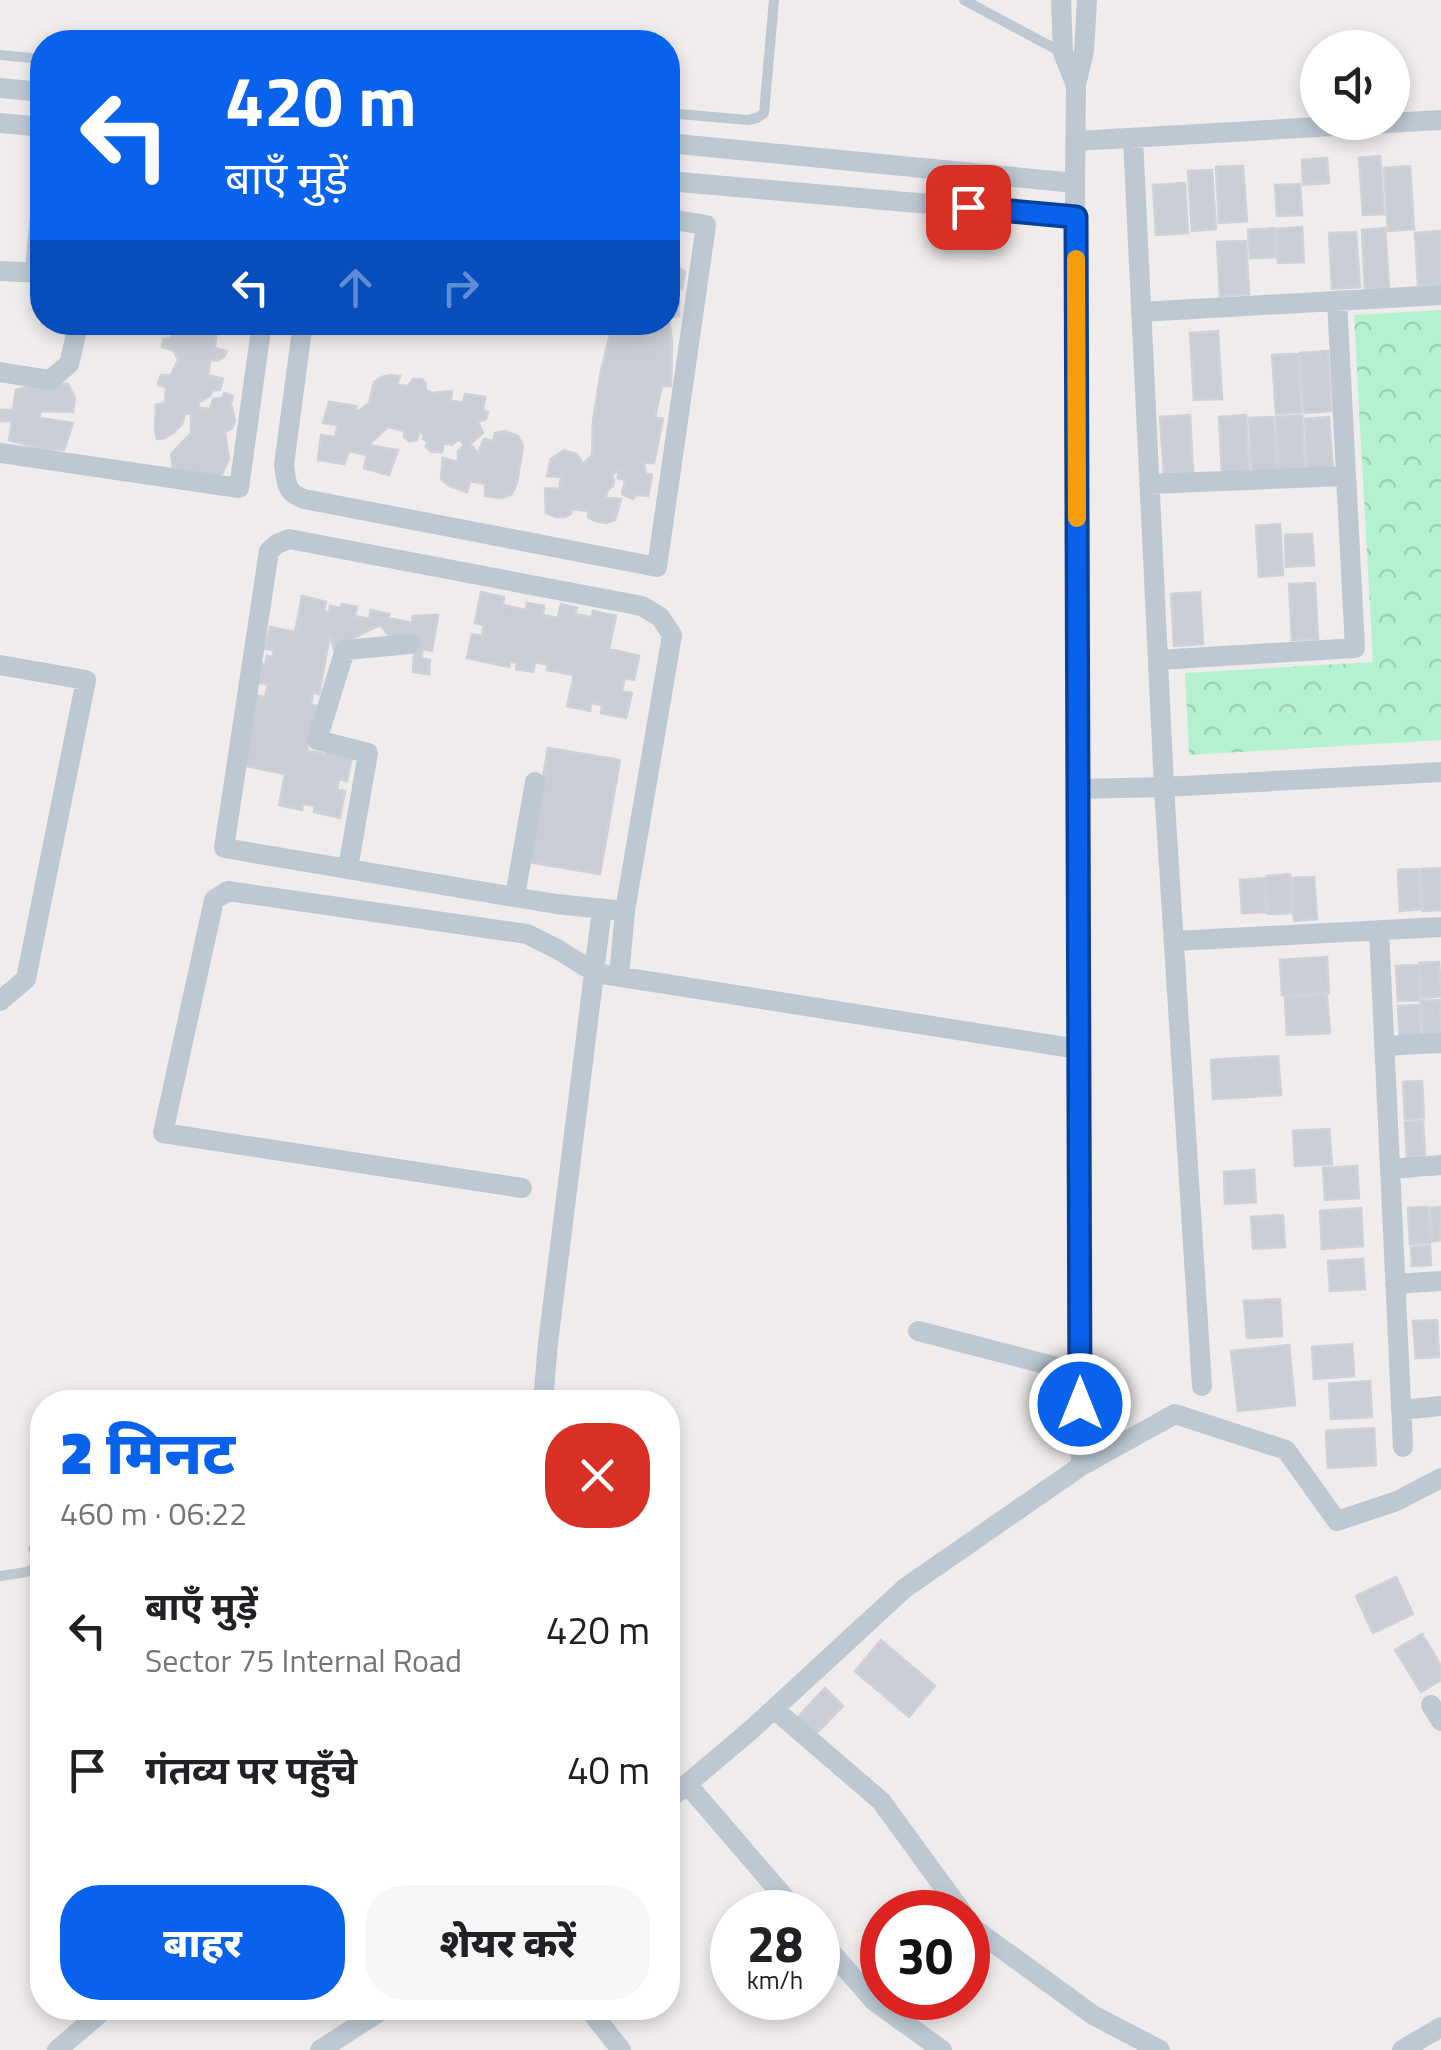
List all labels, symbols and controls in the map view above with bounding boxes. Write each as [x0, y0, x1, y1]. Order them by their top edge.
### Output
map controls [1300, 30, 1410, 140]
button: sound [1300, 30, 1410, 140]
text: 420 m [225, 47, 417, 153]
icon: left [60, 70, 190, 200]
text: बाएँ मुड़ें [225, 143, 348, 211]
pin [926, 165, 1011, 250]
icon: arrive [941, 180, 996, 235]
icon: left [223, 260, 278, 315]
icon: ahead [328, 260, 383, 315]
icon: right [433, 260, 488, 315]
position arrow [1028, 1352, 1132, 1456]
text: 2 मिनट [60, 1406, 235, 1497]
button: close [545, 1423, 650, 1528]
text: 460 m · 06:22 [60, 1489, 247, 1537]
text: बाएँ मुड़ें [145, 1577, 258, 1635]
text: 420 m [546, 1601, 650, 1659]
icon: left [60, 1603, 115, 1658]
text: Sector 75 Internal Road [145, 1636, 462, 1684]
text: गंतव्य पर पहुँचे [145, 1741, 357, 1799]
text: 40 m [567, 1741, 650, 1799]
icon: arrive [60, 1743, 115, 1798]
button: बाहर [60, 1885, 345, 2000]
button: शेयर करें [365, 1885, 650, 2000]
speed limit sign: 30 [860, 1890, 990, 2020]
text: 28 [747, 1905, 803, 1981]
text: km/h [747, 1961, 803, 1999]

